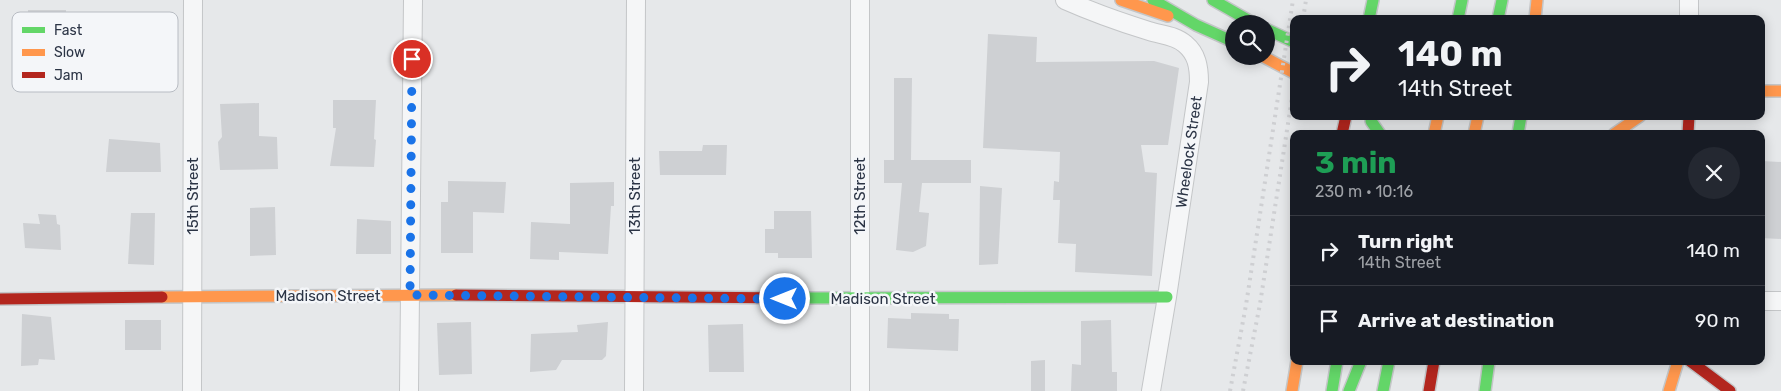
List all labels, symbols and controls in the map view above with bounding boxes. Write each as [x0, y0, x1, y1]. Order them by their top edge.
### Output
legend [12, 12, 178, 92]
map controls [1225, 15, 1275, 65]
button: search [1225, 15, 1275, 65]
text: Fast [54, 22, 83, 39]
text: 140 m [1398, 33, 1503, 75]
icon: right [1315, 35, 1380, 100]
pin [391, 38, 433, 80]
text: Slow [54, 44, 85, 61]
icon: arrive [398, 45, 426, 73]
text: Jam [54, 67, 83, 84]
text: 14th Street [1398, 75, 1512, 102]
street label: Wheelock Street [1172, 95, 1206, 209]
text: 3 min [1315, 145, 1397, 181]
button: close [1688, 147, 1740, 199]
street label: 15th Street [184, 157, 202, 235]
street label: 13th Street [626, 157, 644, 235]
street label: 12th Street [851, 157, 869, 235]
text: 230 m · 10:16 [1315, 182, 1413, 201]
text: Turn right [1358, 230, 1453, 253]
icon: right [1315, 237, 1343, 265]
text: 140 m [1686, 239, 1740, 262]
text: 14th Street [1358, 253, 1441, 272]
position arrow [758, 272, 810, 324]
street label: Madison Street [275, 287, 381, 305]
street label: Madison Street [830, 290, 936, 308]
icon: arrive [1315, 307, 1343, 335]
text: Arrive at destination [1358, 309, 1554, 332]
text: 90 m [1695, 309, 1740, 332]

